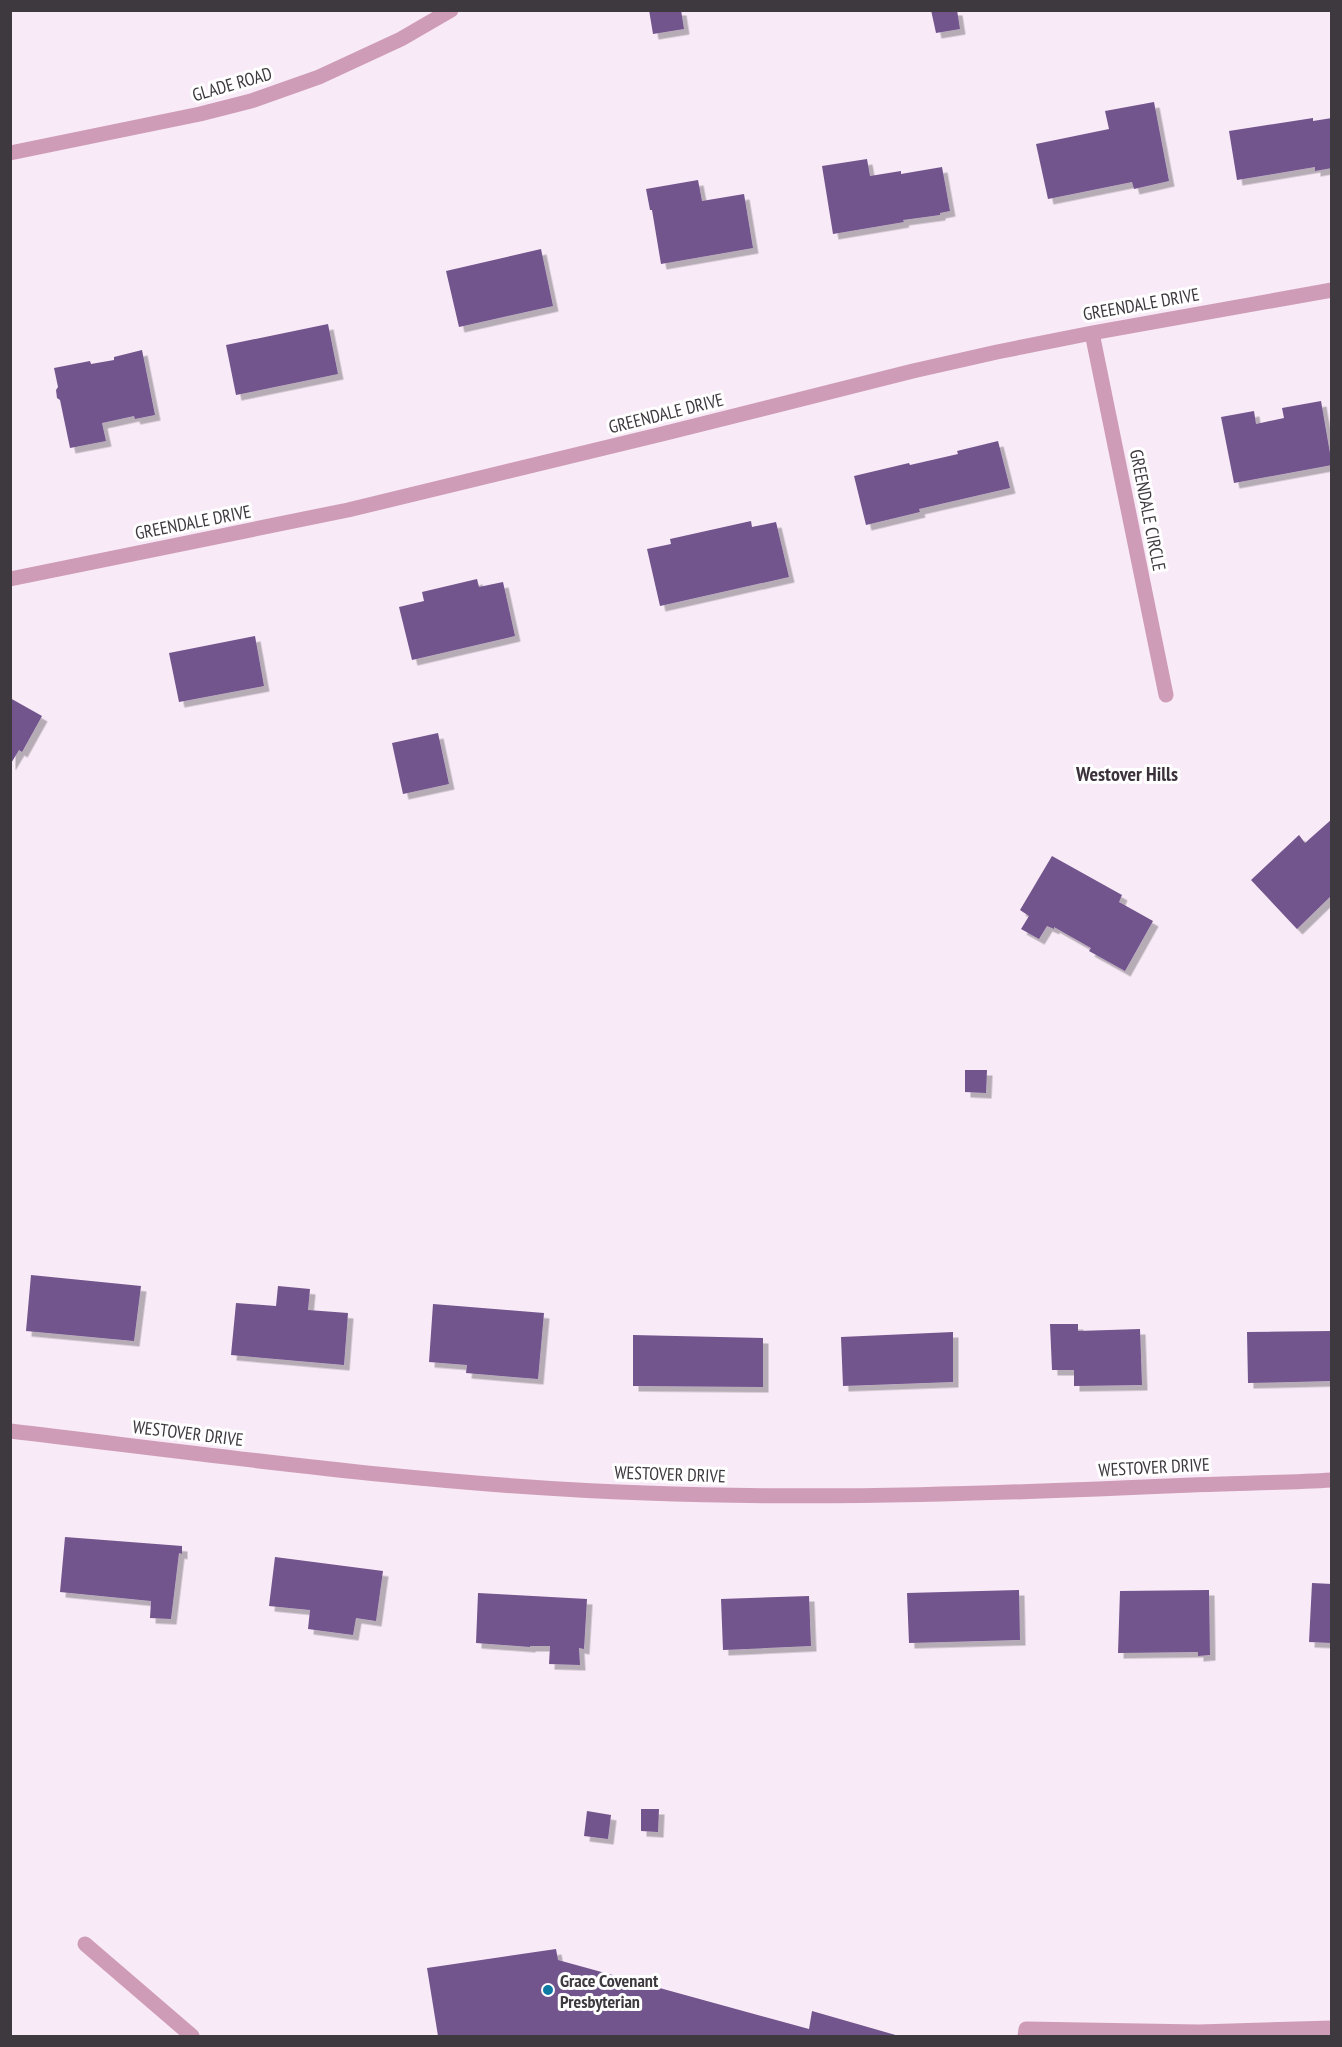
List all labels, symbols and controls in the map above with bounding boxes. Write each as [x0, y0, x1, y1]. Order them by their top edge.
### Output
street label: GLADE ROAD [190, 62, 274, 106]
street label: GREENDALE DRIVE [1081, 282, 1201, 326]
street label: GREENDALE DRIVE [606, 388, 726, 438]
street label: GREENDALE CIRCLE [1125, 447, 1171, 573]
street label: GREENDALE DRIVE [133, 499, 253, 545]
district label: Westover Hills [1075, 761, 1178, 787]
street label: WESTOVER DRIVE [131, 1415, 245, 1451]
street label: WESTOVER DRIVE [1098, 1453, 1210, 1481]
street label: WESTOVER DRIVE [614, 1461, 726, 1487]
place label: Grace Covenant Presbyterian [560, 1969, 659, 2013]
marker: Grace Covenant Presbyterian [541, 1983, 555, 1997]

